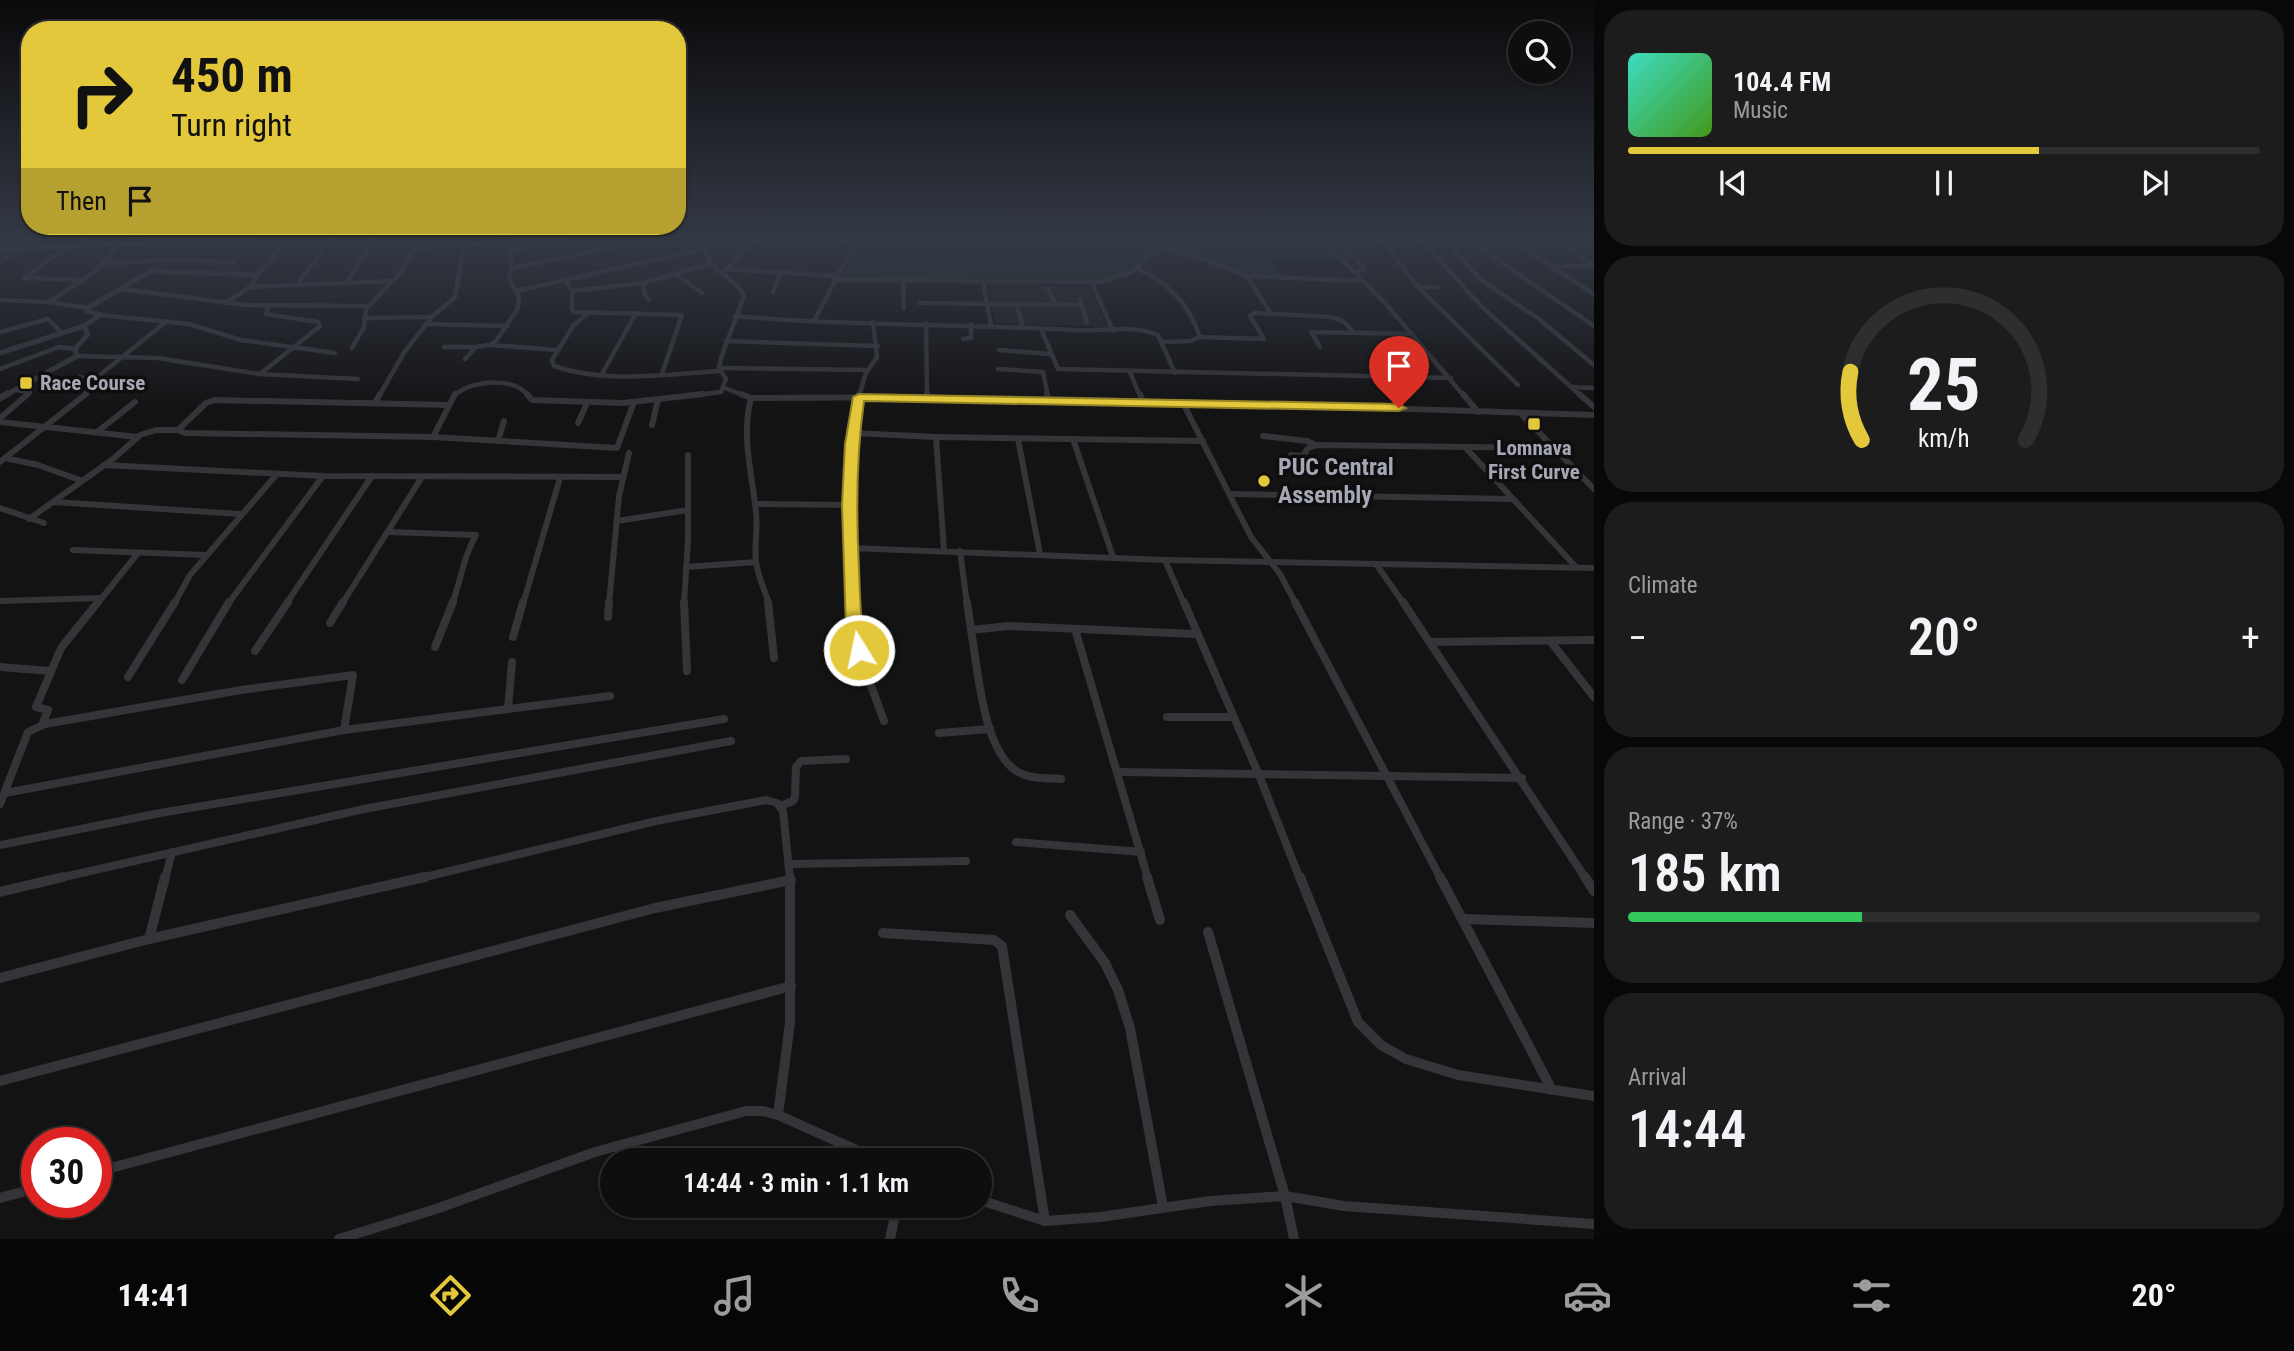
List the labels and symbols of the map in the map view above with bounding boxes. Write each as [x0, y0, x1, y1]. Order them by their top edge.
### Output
pin [1369, 336, 1429, 408]
place label: Race Course [40, 371, 145, 395]
marker: Race Course [18, 375, 34, 391]
marker: Lomnava First Curve [1526, 416, 1542, 432]
place label: Lomnava First Curve [1488, 436, 1580, 484]
place label: PUC Central Assembly [1278, 453, 1394, 509]
marker: PUC Central Assembly [1256, 473, 1272, 489]
position arrow [822, 613, 896, 687]
speed limit sign: 30 [21, 1127, 112, 1218]

